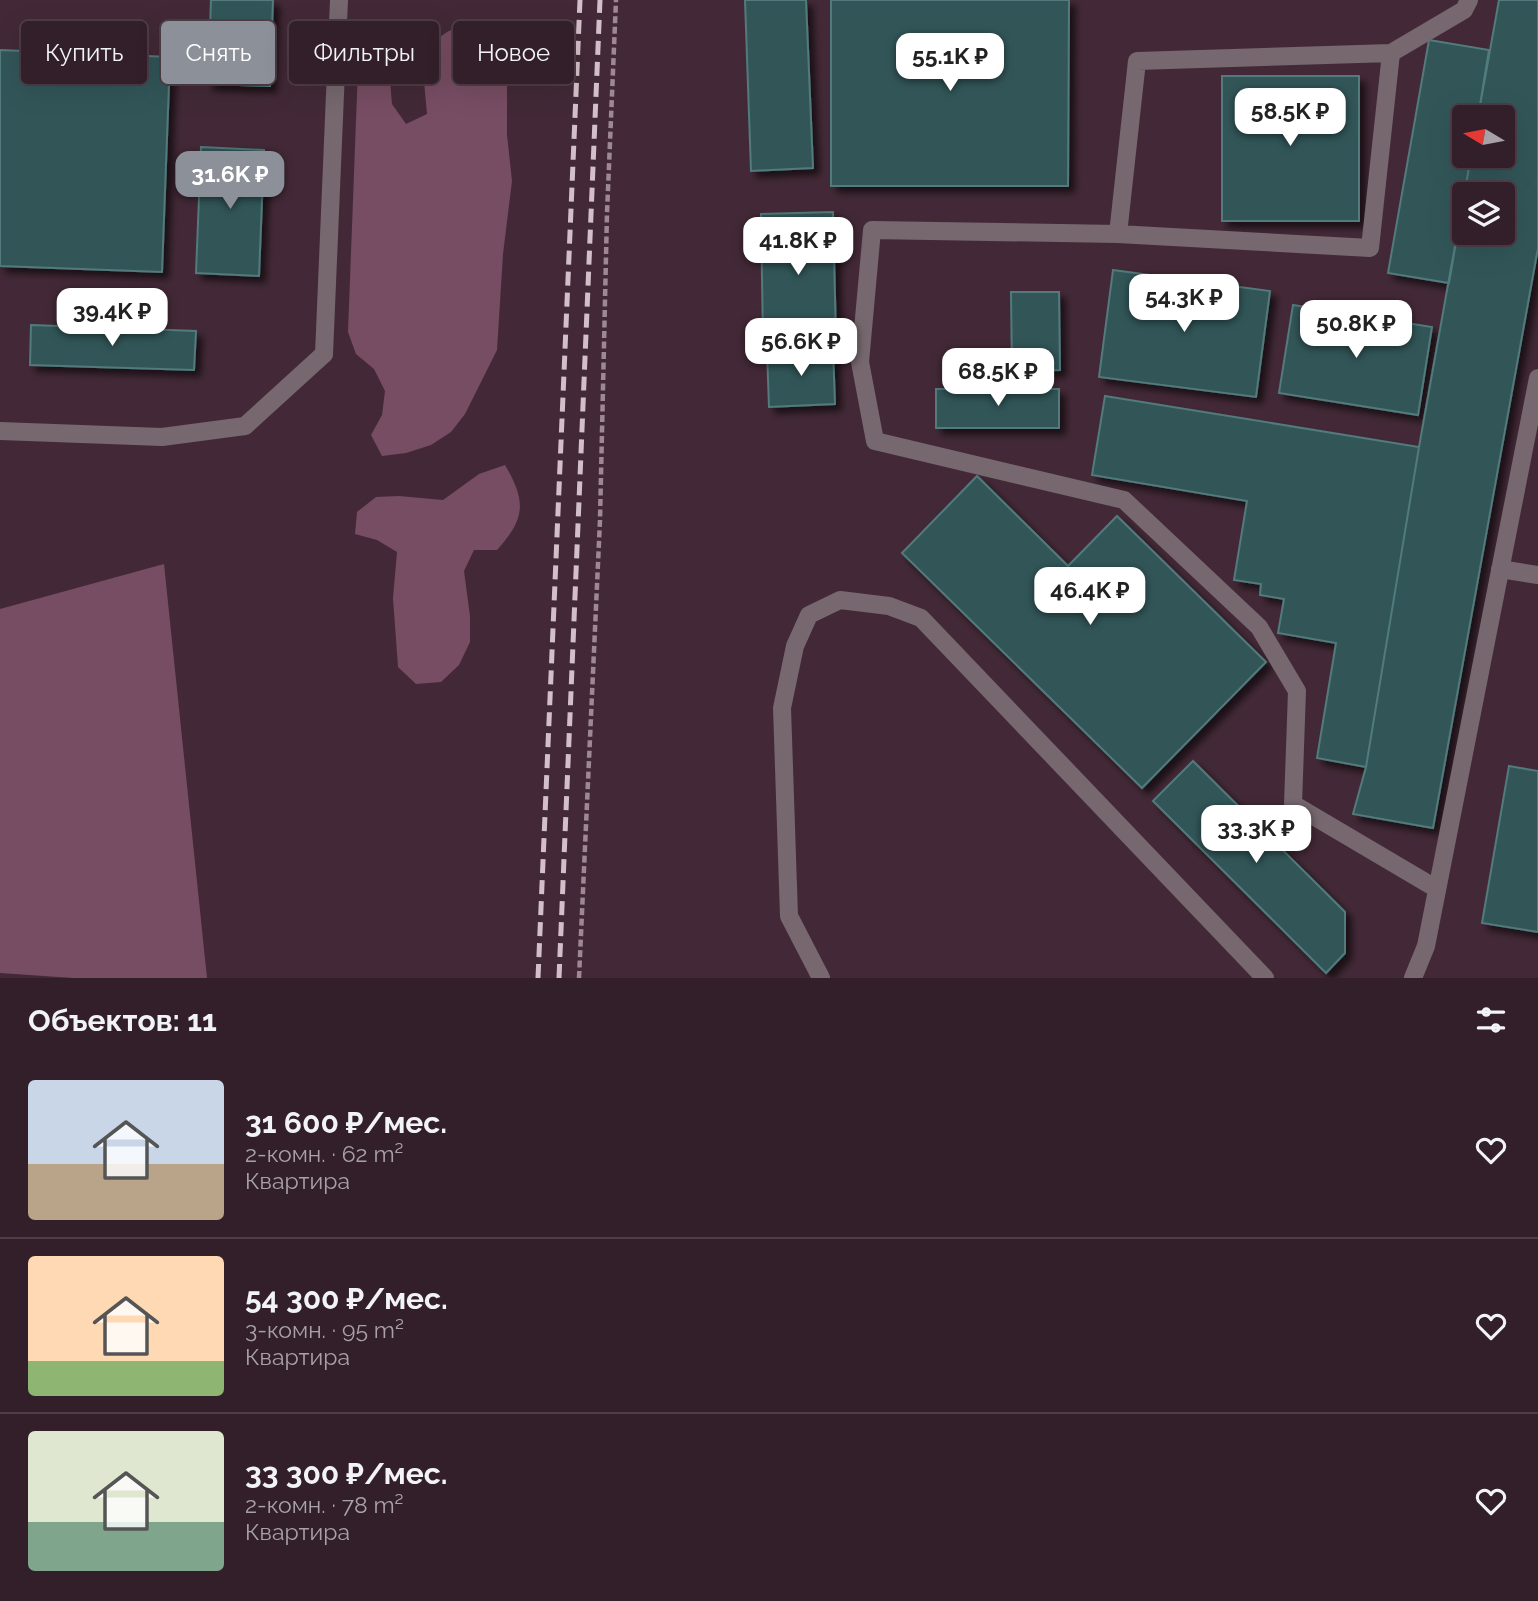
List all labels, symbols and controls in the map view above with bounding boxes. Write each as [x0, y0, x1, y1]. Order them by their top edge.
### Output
chip: Купить [21, 21, 147, 84]
chip: Снять [161, 21, 275, 84]
chip: Фильтры [289, 21, 439, 84]
chip: Новое [453, 21, 574, 84]
pin: 55.1K ₽ [885, 34, 1015, 93]
text: 55.1K ₽ [912, 42, 988, 69]
pin: 58.5K ₽ [1225, 88, 1355, 148]
text: 58.5K ₽ [1251, 97, 1329, 124]
north arrow [1452, 105, 1516, 168]
map controls [1452, 105, 1515, 245]
pin: 31.6K ₽ [165, 152, 295, 211]
text: 31.6K ₽ [191, 160, 269, 187]
button: layers [1452, 182, 1515, 245]
pin: 41.8K ₽ [733, 218, 863, 277]
text: 41.8K ₽ [759, 226, 837, 253]
pin: 54.3K ₽ [1119, 274, 1249, 334]
text: 54.3K ₽ [1145, 283, 1223, 310]
pin: 39.4K ₽ [47, 288, 177, 348]
text: 39.4K ₽ [73, 297, 151, 324]
pin: 50.8K ₽ [1291, 300, 1421, 360]
text: 50.8K ₽ [1316, 309, 1396, 336]
pin: 56.6K ₽ [736, 318, 866, 378]
text: 56.6K ₽ [761, 327, 841, 354]
pin: 68.5K ₽ [933, 348, 1063, 408]
text: 68.5K ₽ [958, 357, 1038, 384]
pin: 46.4K ₽ [1025, 568, 1155, 627]
text: 46.4K ₽ [1050, 576, 1130, 603]
pin: 33.3K ₽ [1191, 806, 1321, 865]
text: 33.3K ₽ [1217, 814, 1295, 841]
icon: filters [1472, 1001, 1510, 1039]
text: Объектов: 11 [28, 1003, 217, 1038]
text: 31 600 ₽/мес. [245, 1105, 447, 1140]
icon: home [84, 1108, 168, 1192]
icon: heart [1472, 1131, 1510, 1169]
text: 2-комн. · 62 m² [245, 1140, 403, 1167]
text: Квартира [245, 1167, 350, 1194]
text: 54 300 ₽/мес. [245, 1281, 448, 1316]
icon: home [84, 1284, 168, 1368]
icon: heart [1472, 1307, 1510, 1345]
text: 3-комн. · 95 m² [245, 1316, 404, 1343]
text: Квартира [245, 1343, 350, 1370]
text: 33 300 ₽/мес. [245, 1456, 447, 1491]
icon: home [84, 1459, 168, 1543]
icon: heart [1472, 1482, 1510, 1520]
text: 2-комн. · 78 m² [245, 1491, 404, 1518]
text: Квартира [245, 1518, 350, 1545]

